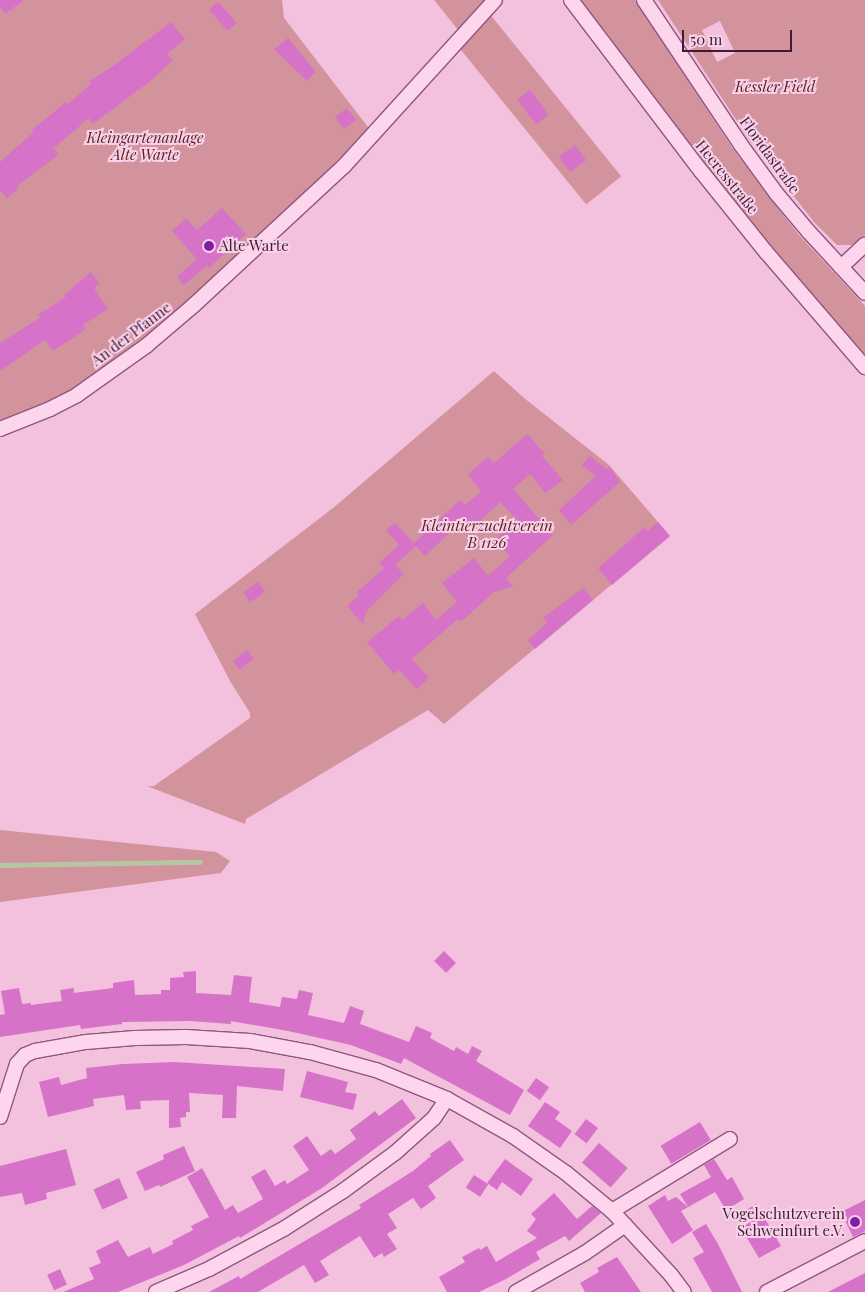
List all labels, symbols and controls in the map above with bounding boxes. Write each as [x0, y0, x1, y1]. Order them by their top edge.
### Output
scale bar [685, 20, 795, 52]
text: 50 m [690, 29, 722, 49]
park label: Kessler Field [735, 78, 815, 96]
street label: Floridastraße [736, 113, 804, 197]
park label: Kleingartenanlage Alte Warte [87, 128, 203, 163]
street label: Heeresstraße [692, 137, 762, 217]
place label: Alte Warte [219, 237, 289, 255]
marker: Alte Warte [203, 240, 215, 252]
street label: An der Pfanne [88, 298, 174, 370]
park label: Kleintierzuchtverein B 1126 [421, 516, 553, 551]
place label: Vogelschutzverein Schweinfurt e.V. [722, 1204, 845, 1239]
marker: Vogelschutzverein Schweinfurt e.V. [849, 1216, 861, 1228]

